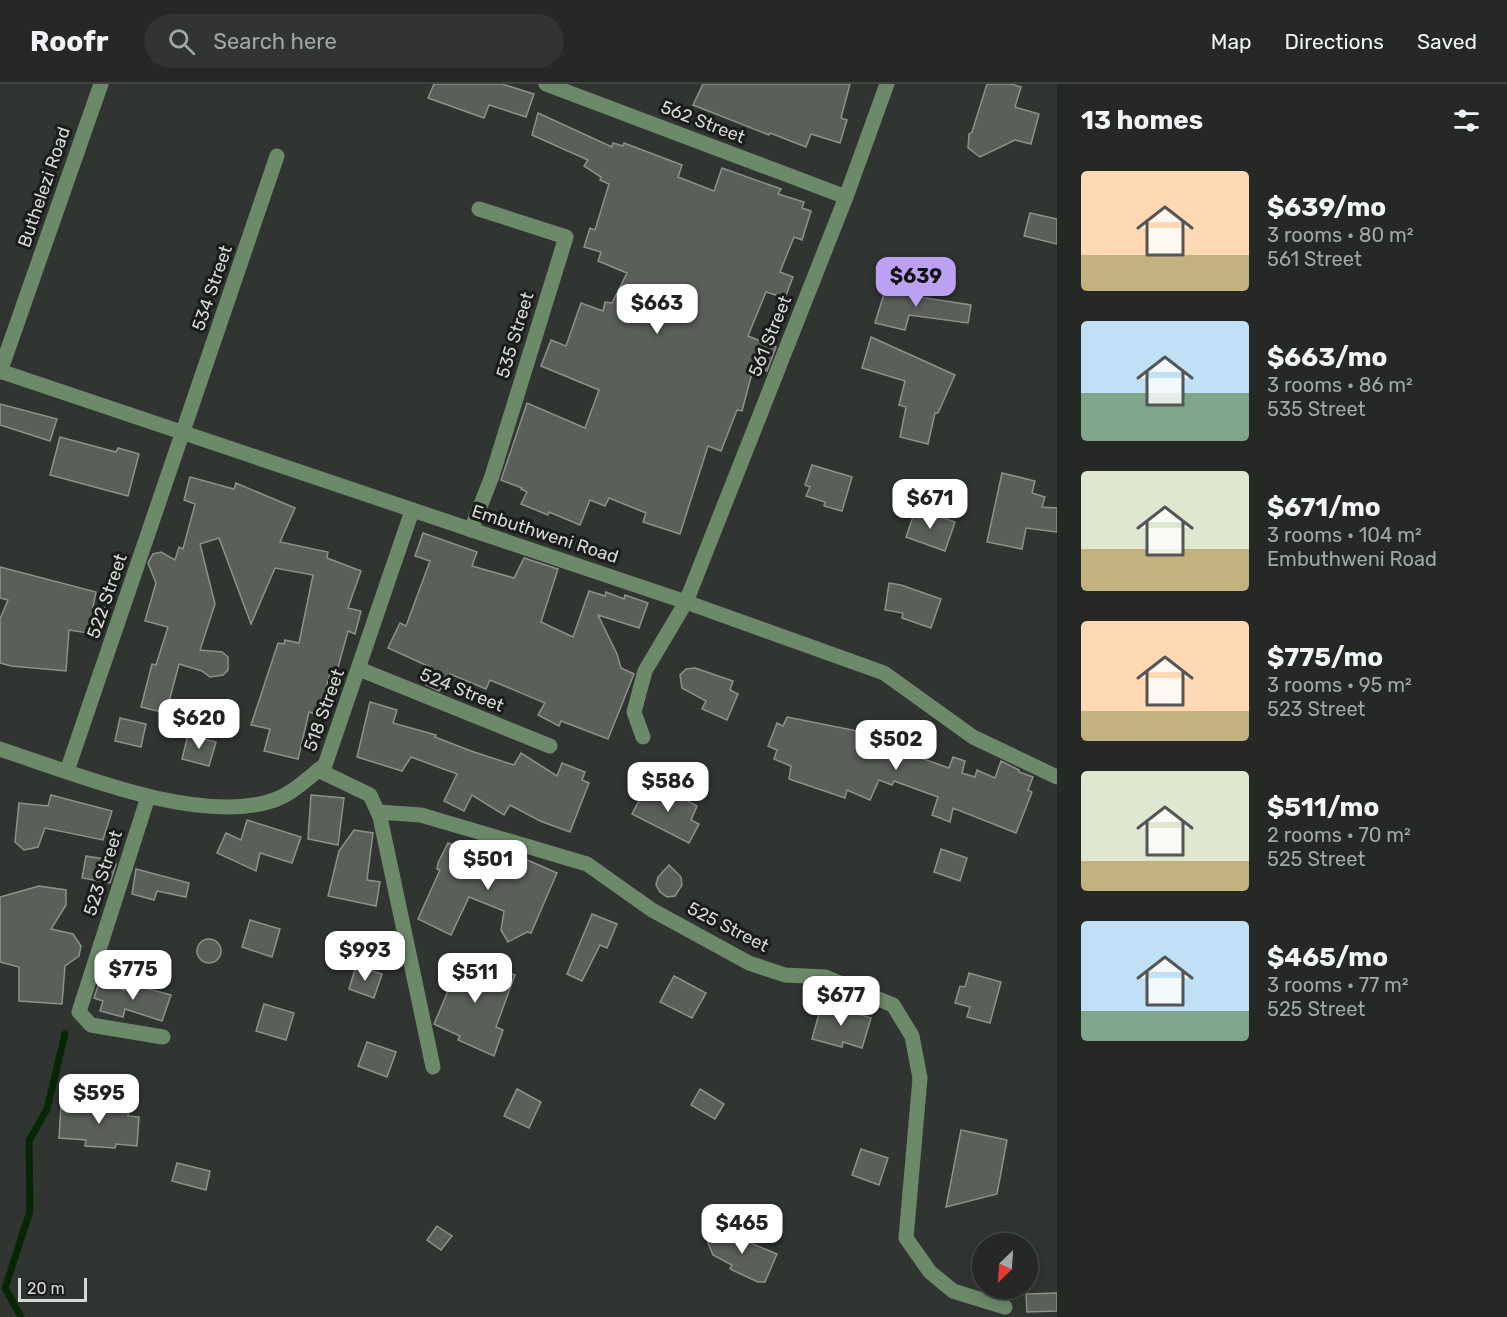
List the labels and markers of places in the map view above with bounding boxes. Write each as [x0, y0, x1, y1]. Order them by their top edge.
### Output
pin: $639 [880, 257, 952, 308]
pin: $663 [621, 284, 693, 335]
pin: $671 [894, 479, 966, 530]
pin: $620 [163, 699, 235, 750]
pin: $502 [860, 720, 932, 771]
pin: $586 [632, 762, 704, 813]
pin: $501 [452, 840, 524, 891]
pin: $993 [329, 931, 401, 982]
pin: $775 [97, 950, 169, 1001]
pin: $511 [439, 953, 511, 1004]
pin: $677 [805, 976, 877, 1027]
pin: $595 [63, 1074, 135, 1125]
pin: $465 [706, 1204, 778, 1255]

